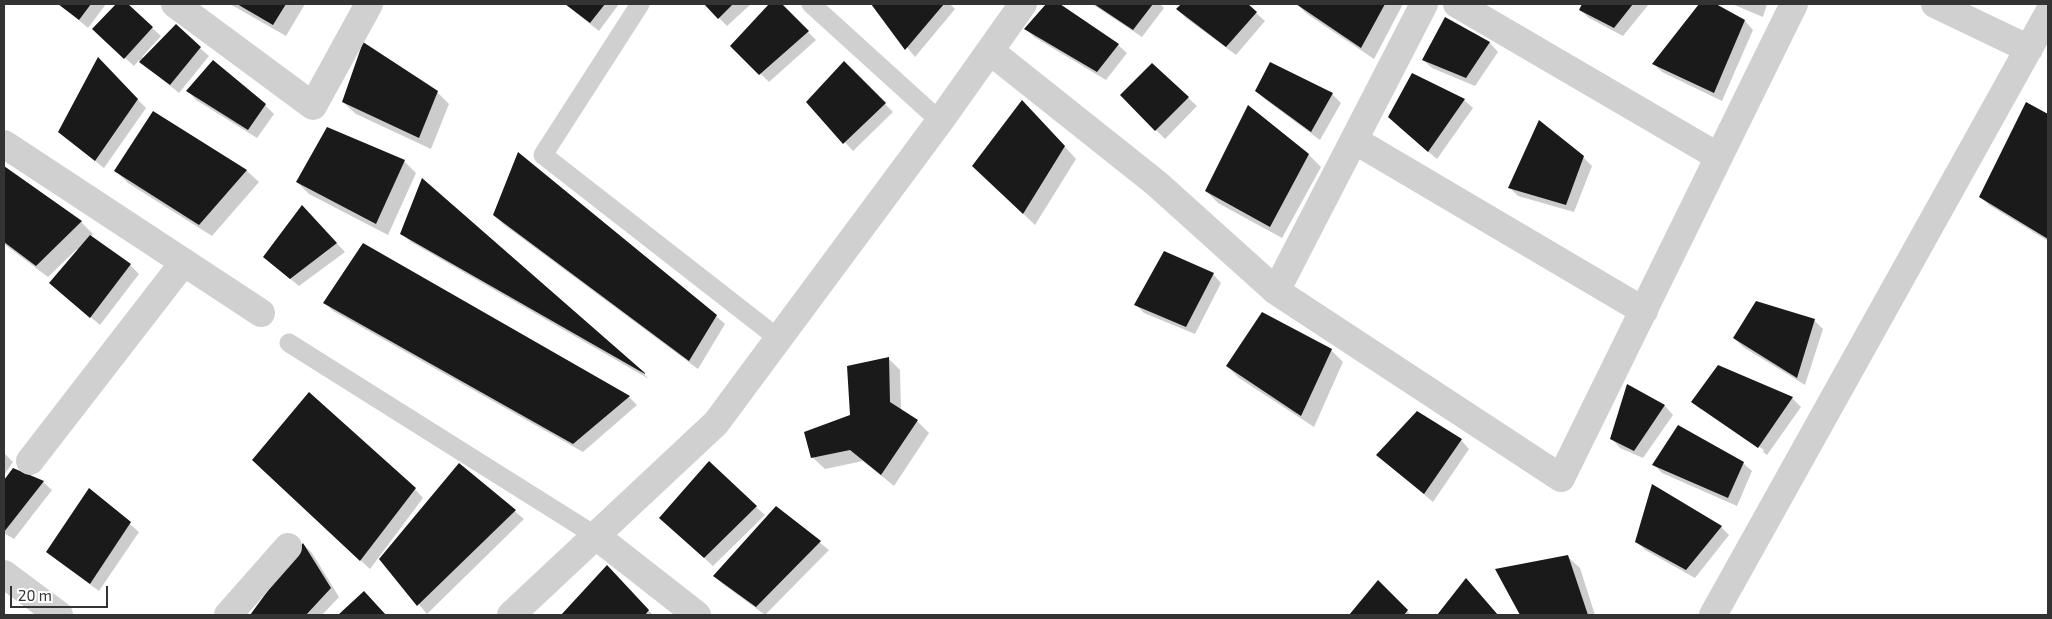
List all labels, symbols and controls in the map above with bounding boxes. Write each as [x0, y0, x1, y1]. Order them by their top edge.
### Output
scale bar [12, 576, 110, 608]
text: 20 m [18, 586, 52, 604]

